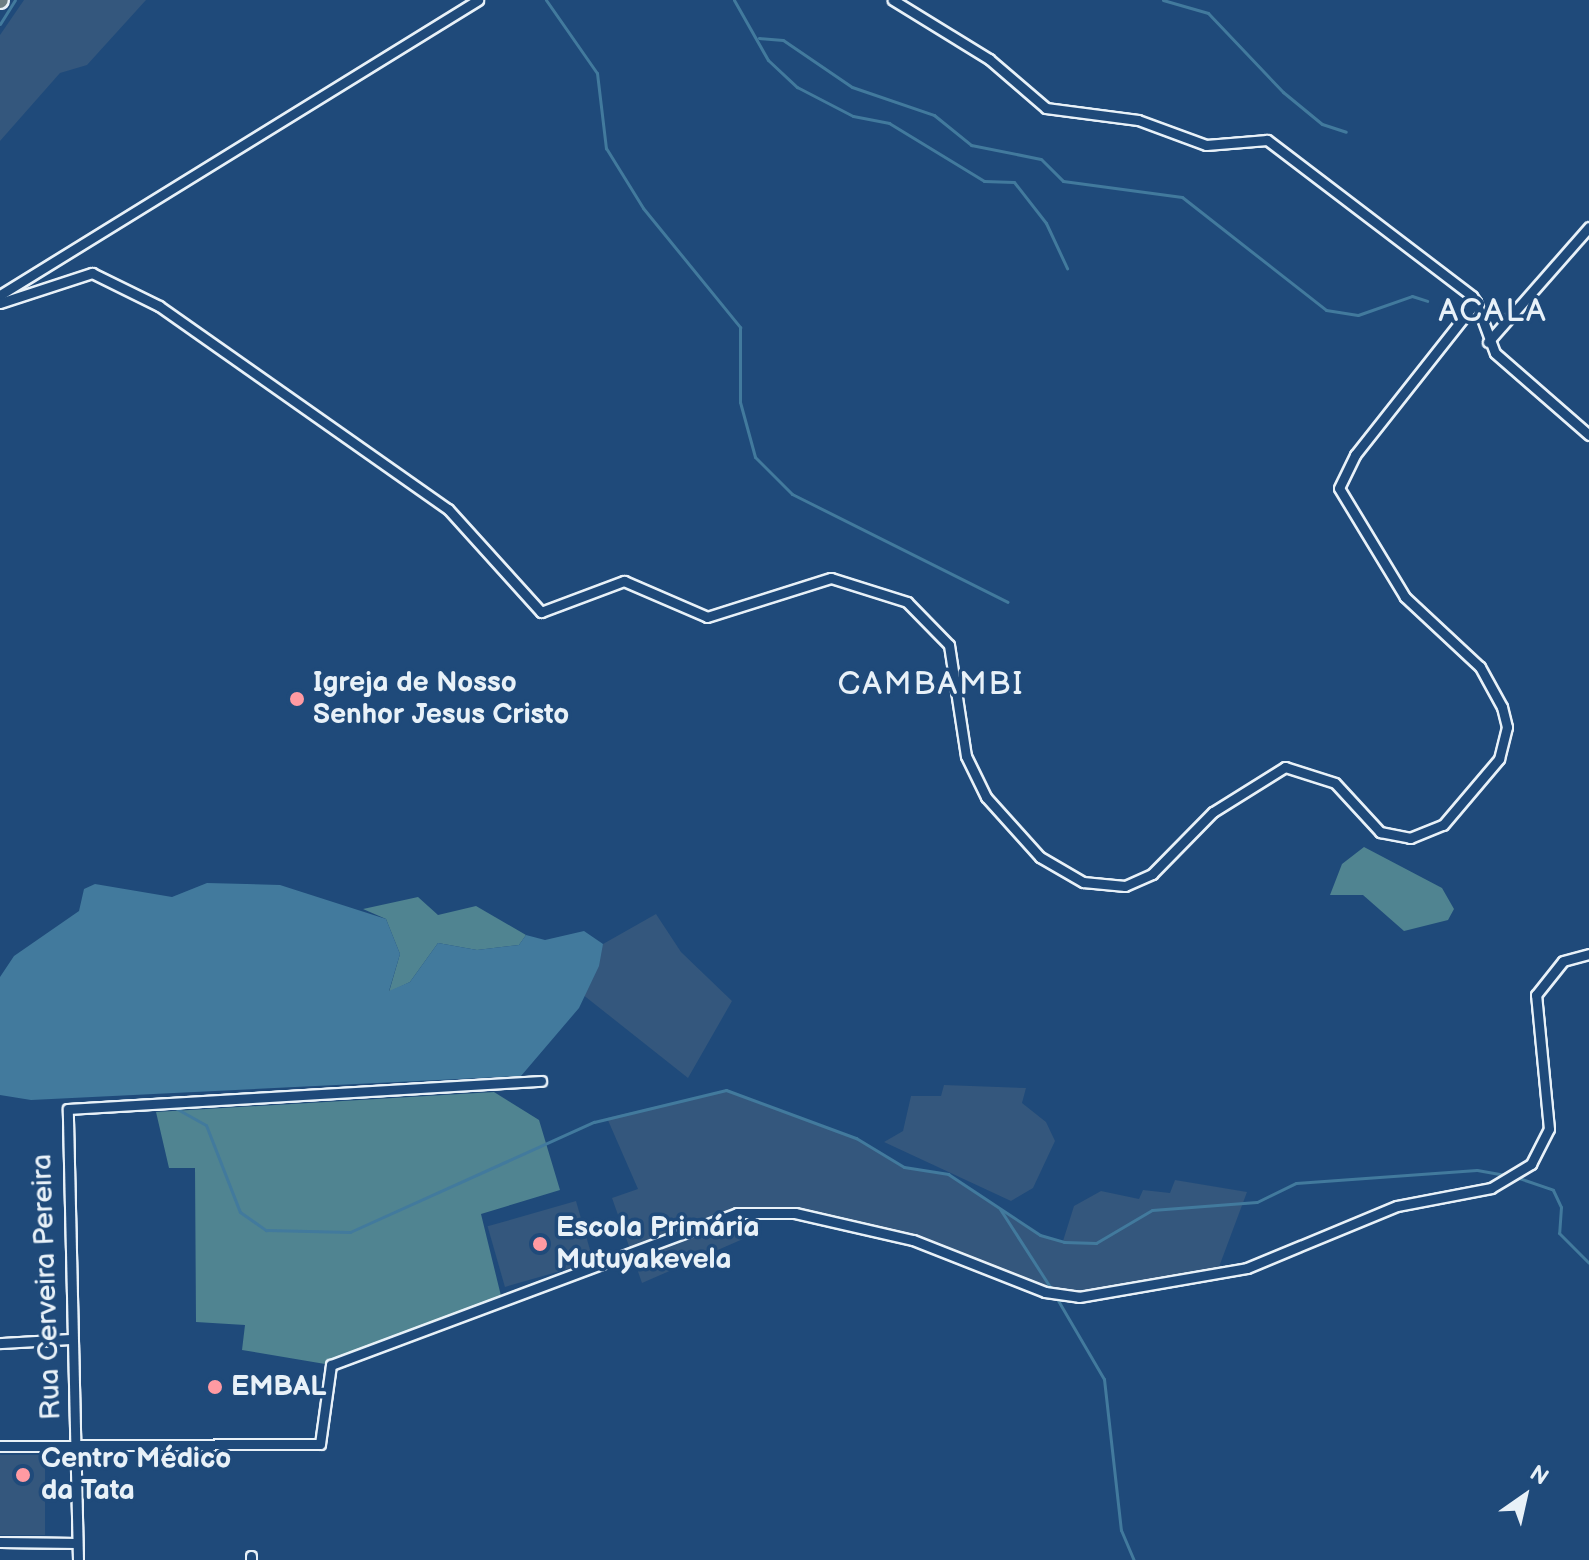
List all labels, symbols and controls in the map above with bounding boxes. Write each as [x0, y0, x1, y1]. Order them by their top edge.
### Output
district label: ACALA [1439, 293, 1547, 331]
place label: Igreja de Nosso Senhor Jesus Cristo [313, 666, 569, 732]
district label: CAMBAMBI [838, 666, 1024, 704]
marker: Igreja de Nosso Senhor Jesus Cristo [288, 690, 306, 708]
street label: Rua Cerveira Pereira [26, 1154, 68, 1420]
place label: Escola Primária Mutuyakevela [556, 1211, 760, 1277]
marker: Escola Primária Mutuyakevela [531, 1235, 549, 1253]
place label: EMBAL [231, 1370, 326, 1404]
marker: EMBAL [206, 1378, 224, 1396]
place label: Centro Médico da Tata [41, 1442, 231, 1508]
north arrow [1485, 1456, 1565, 1536]
text: N [1524, 1460, 1553, 1492]
marker: Centro Médico da Tata [12, 1464, 34, 1486]

